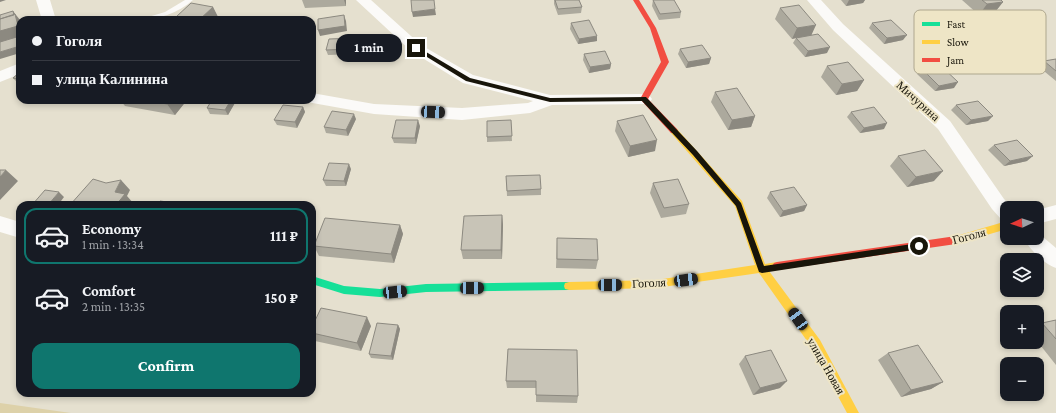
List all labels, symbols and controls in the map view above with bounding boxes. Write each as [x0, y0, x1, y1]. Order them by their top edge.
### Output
legend [914, 10, 1046, 74]
text: Fast [947, 18, 966, 30]
text: Гоголя [56, 33, 102, 49]
callout: 1 min [336, 34, 402, 62]
text: Slow [947, 36, 969, 48]
route end [407, 39, 425, 57]
text: 1 min [354, 40, 384, 55]
text: Jam [946, 54, 964, 67]
text: улица Калинина [56, 71, 168, 87]
street label: Мичурина [894, 78, 943, 124]
car [421, 105, 445, 119]
north arrow [1000, 201, 1044, 245]
map controls [1000, 201, 1044, 401]
icon: car [34, 218, 70, 254]
text: Economy [82, 221, 141, 237]
street label: Гоголя [951, 225, 988, 247]
text: 111 ₽ [270, 228, 298, 244]
text: 1 min · 13:34 [82, 237, 144, 252]
route start [910, 237, 928, 255]
button: layers [1000, 253, 1044, 297]
car [673, 272, 699, 288]
street label: Гоголя [632, 275, 667, 291]
car [598, 279, 622, 291]
icon: car [34, 280, 70, 316]
car [460, 282, 484, 294]
text: Comfort [82, 283, 136, 299]
car [382, 285, 408, 299]
text: 150 ₽ [265, 290, 298, 306]
text: 2 min · 13:35 [82, 299, 145, 314]
button: + [1000, 305, 1044, 349]
car [786, 306, 810, 332]
street label: улица Новая [804, 335, 848, 397]
button: Confirm [32, 343, 300, 389]
button: − [1000, 357, 1044, 401]

